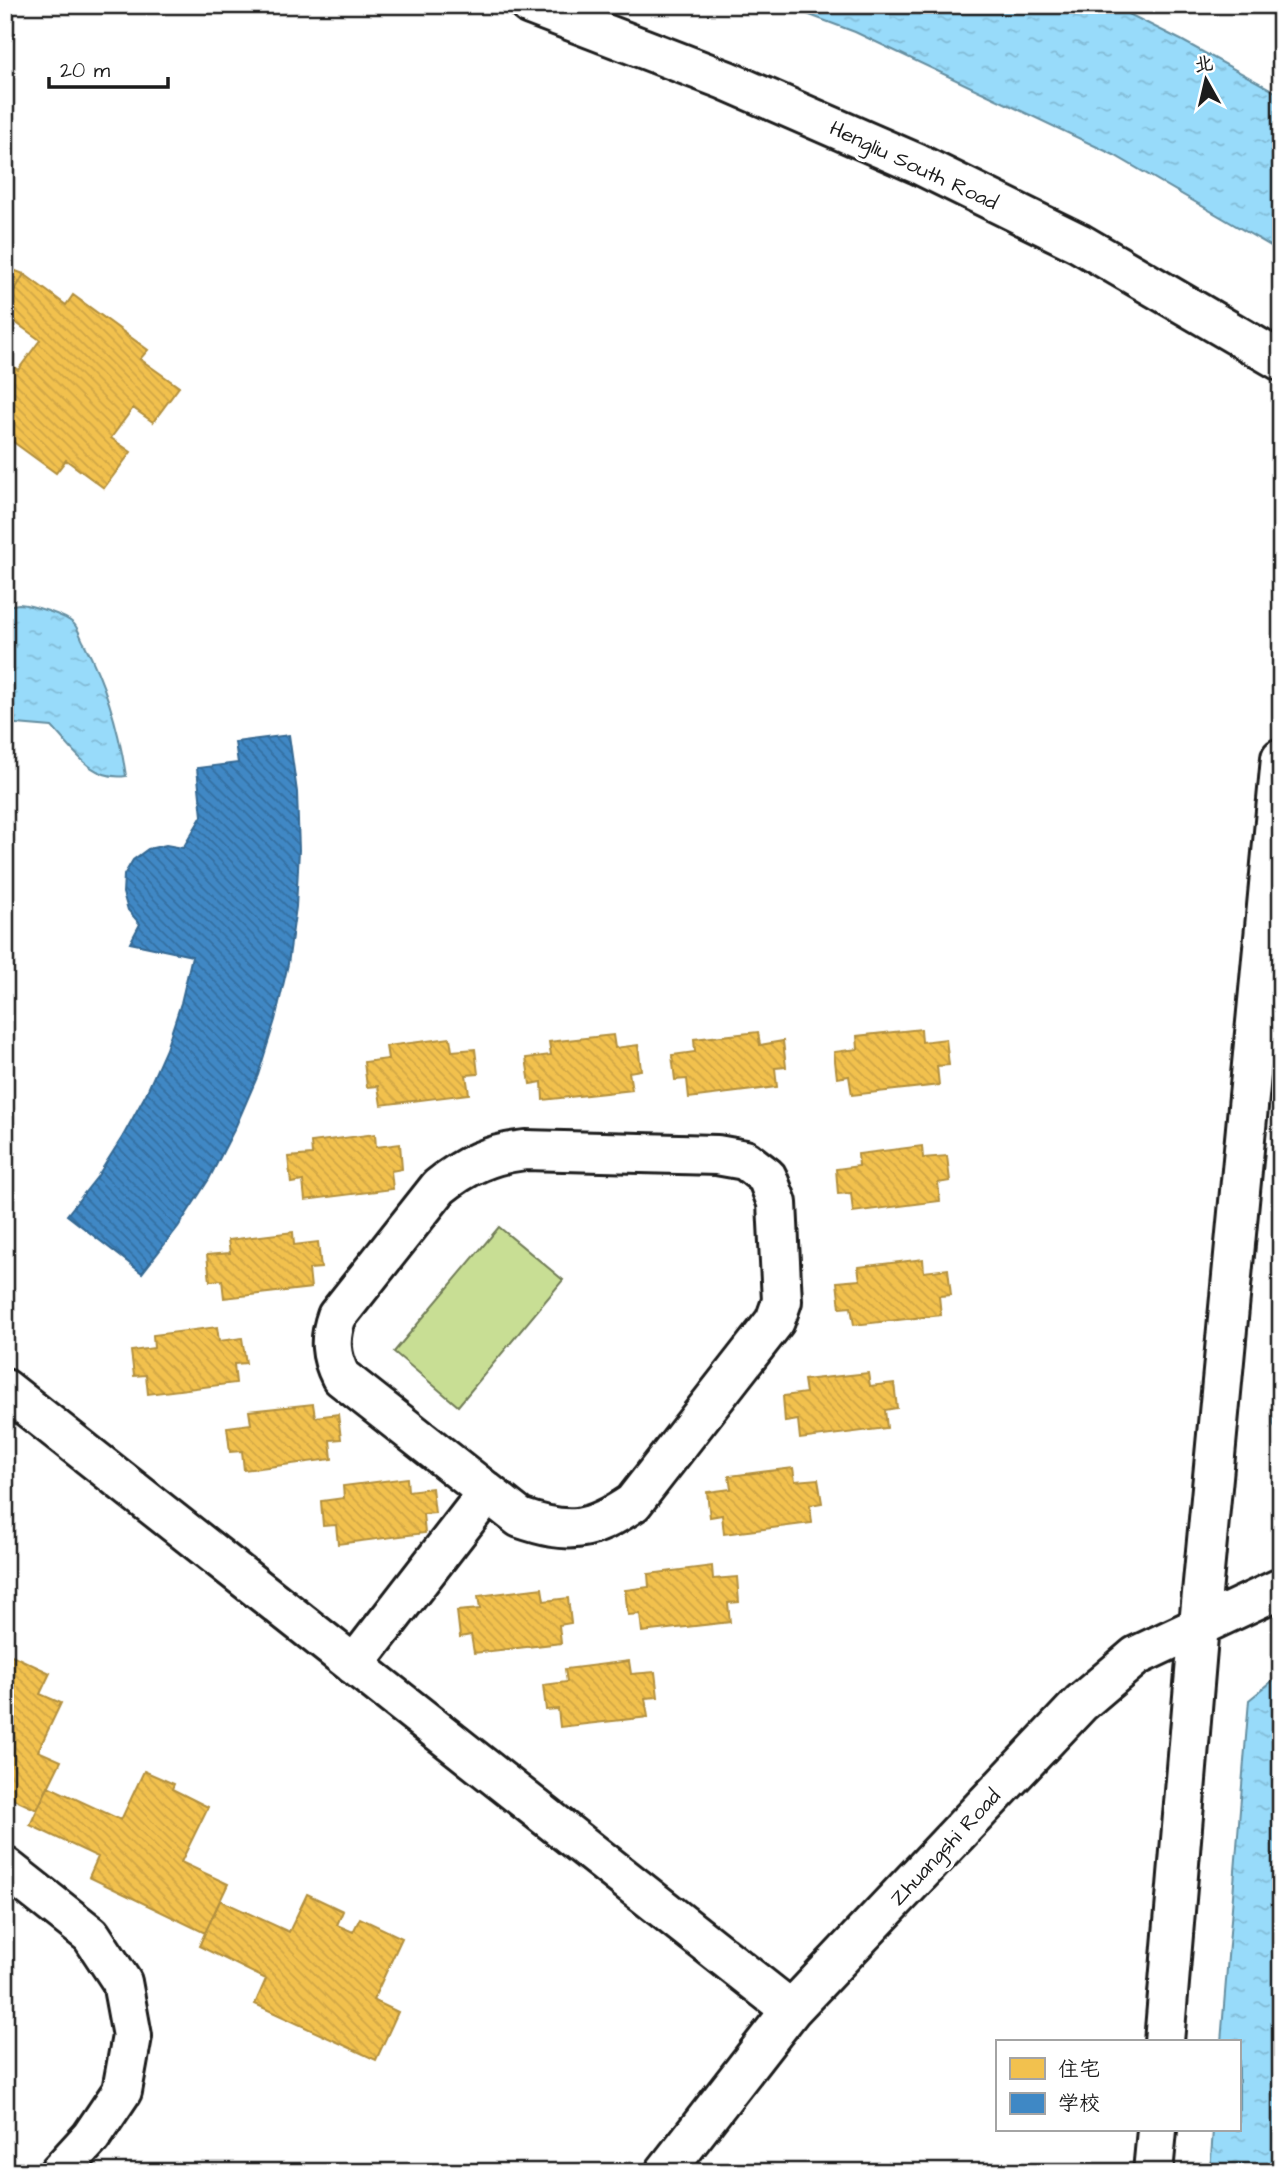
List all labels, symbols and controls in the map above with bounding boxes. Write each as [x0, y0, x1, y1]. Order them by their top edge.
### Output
scale bar [49, 46, 168, 90]
north arrow [1170, 46, 1240, 116]
text: 北 [1193, 50, 1215, 79]
text: 20 m [60, 56, 111, 85]
street label: Hengliu South Road [824, 114, 1003, 219]
street label: Zhuangshi Road [884, 1782, 1009, 1914]
legend [996, 2040, 1240, 2132]
text: 住宅 [1058, 2055, 1100, 2084]
text: 学校 [1058, 2089, 1100, 2118]

